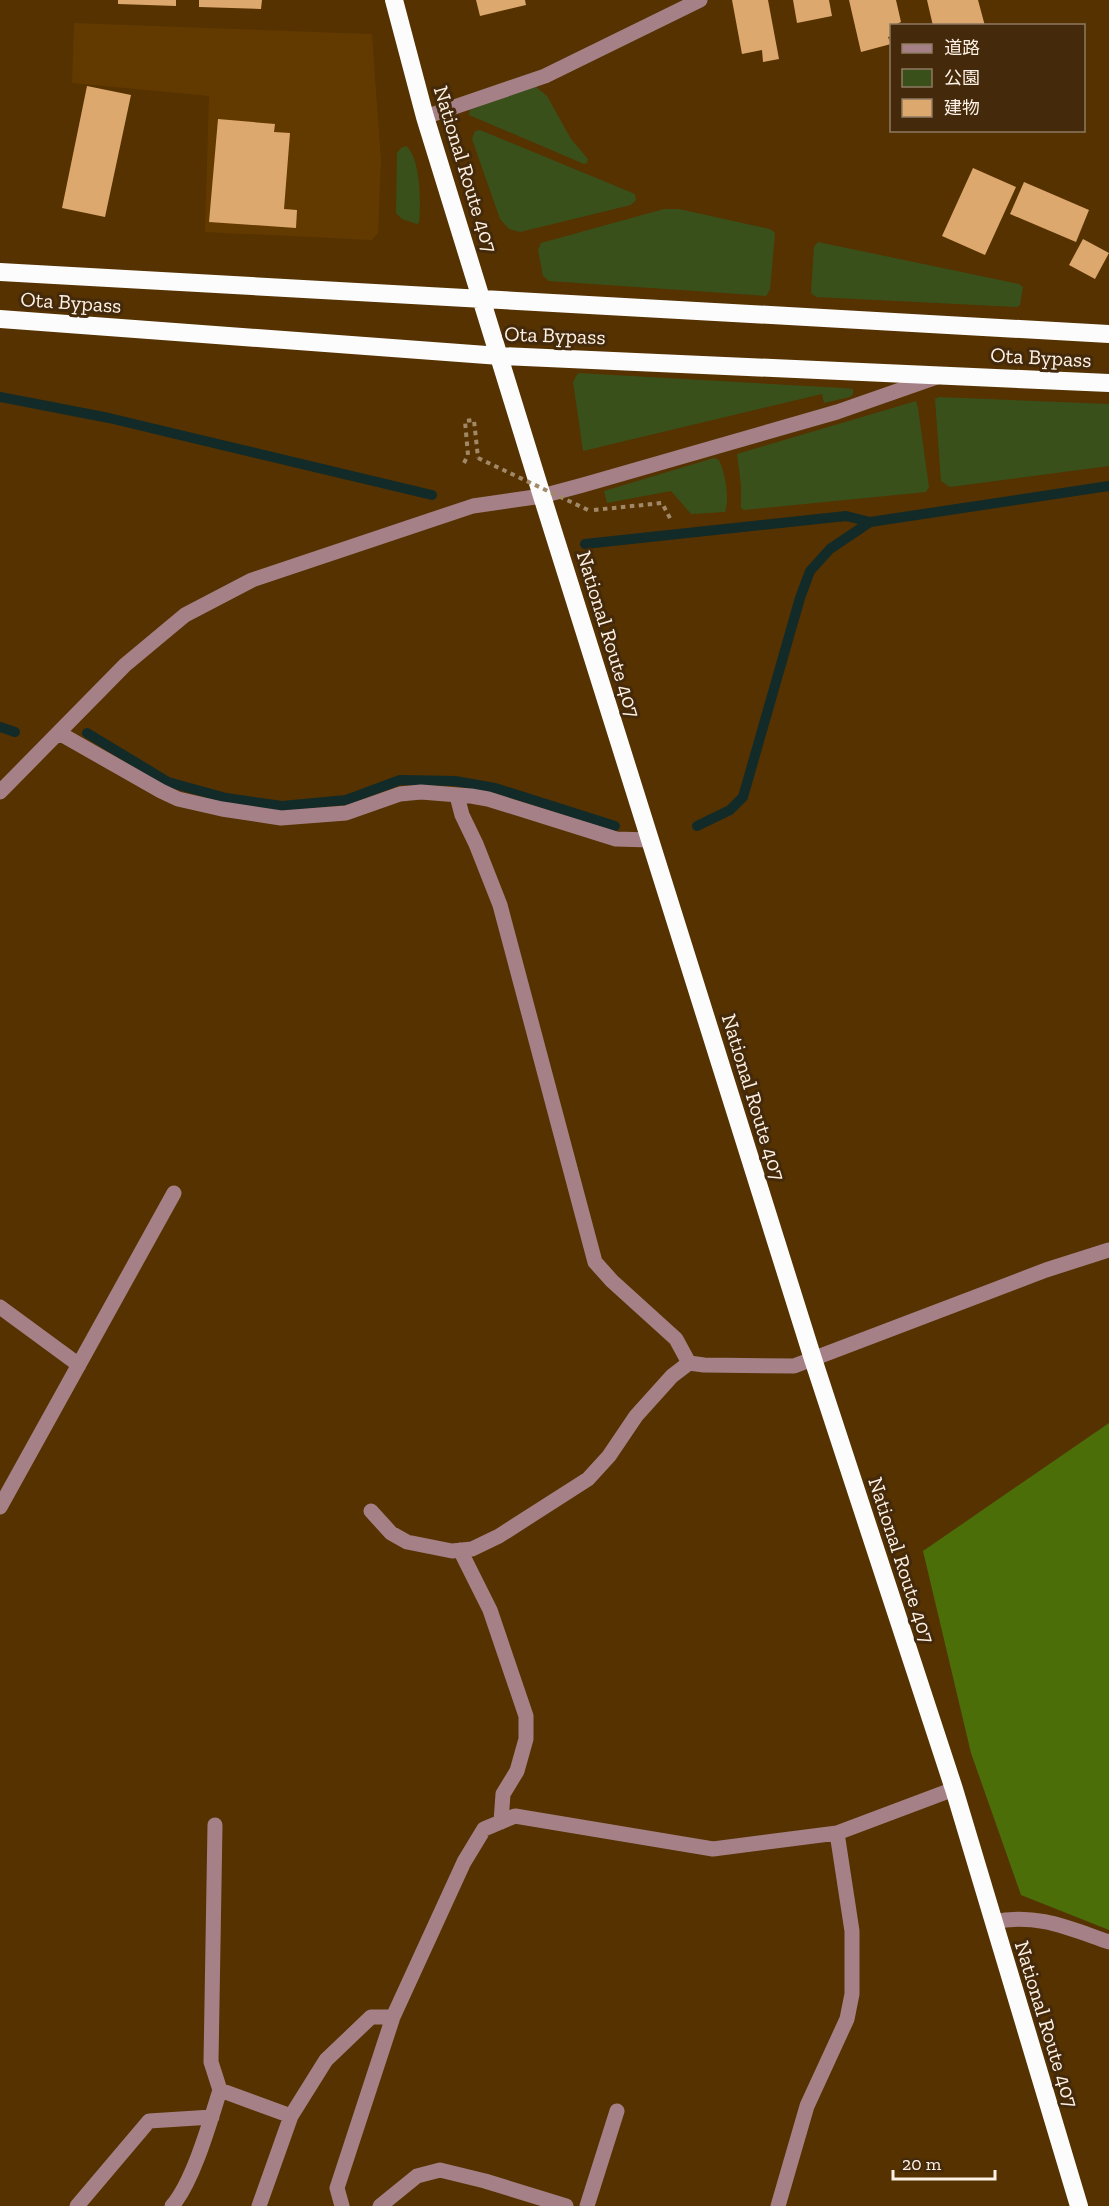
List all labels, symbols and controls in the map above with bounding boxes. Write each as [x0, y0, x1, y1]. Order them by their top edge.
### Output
legend [890, 24, 1085, 132]
text: 道路 [944, 37, 980, 59]
text: 公園 [944, 67, 980, 89]
street label: National Route 407 [429, 83, 503, 256]
text: 建物 [944, 97, 980, 119]
street label: Ota Bypass [20, 286, 122, 318]
street label: Ota Bypass [504, 321, 606, 349]
street label: Ota Bypass [990, 342, 1092, 372]
street label: National Route 407 [572, 548, 646, 721]
street label: National Route 407 [717, 1011, 791, 1184]
street label: National Route 407 [863, 1474, 941, 1646]
street label: National Route 407 [1010, 1938, 1084, 2111]
scale bar [893, 2143, 995, 2181]
text: 20 m [902, 2153, 942, 2175]

